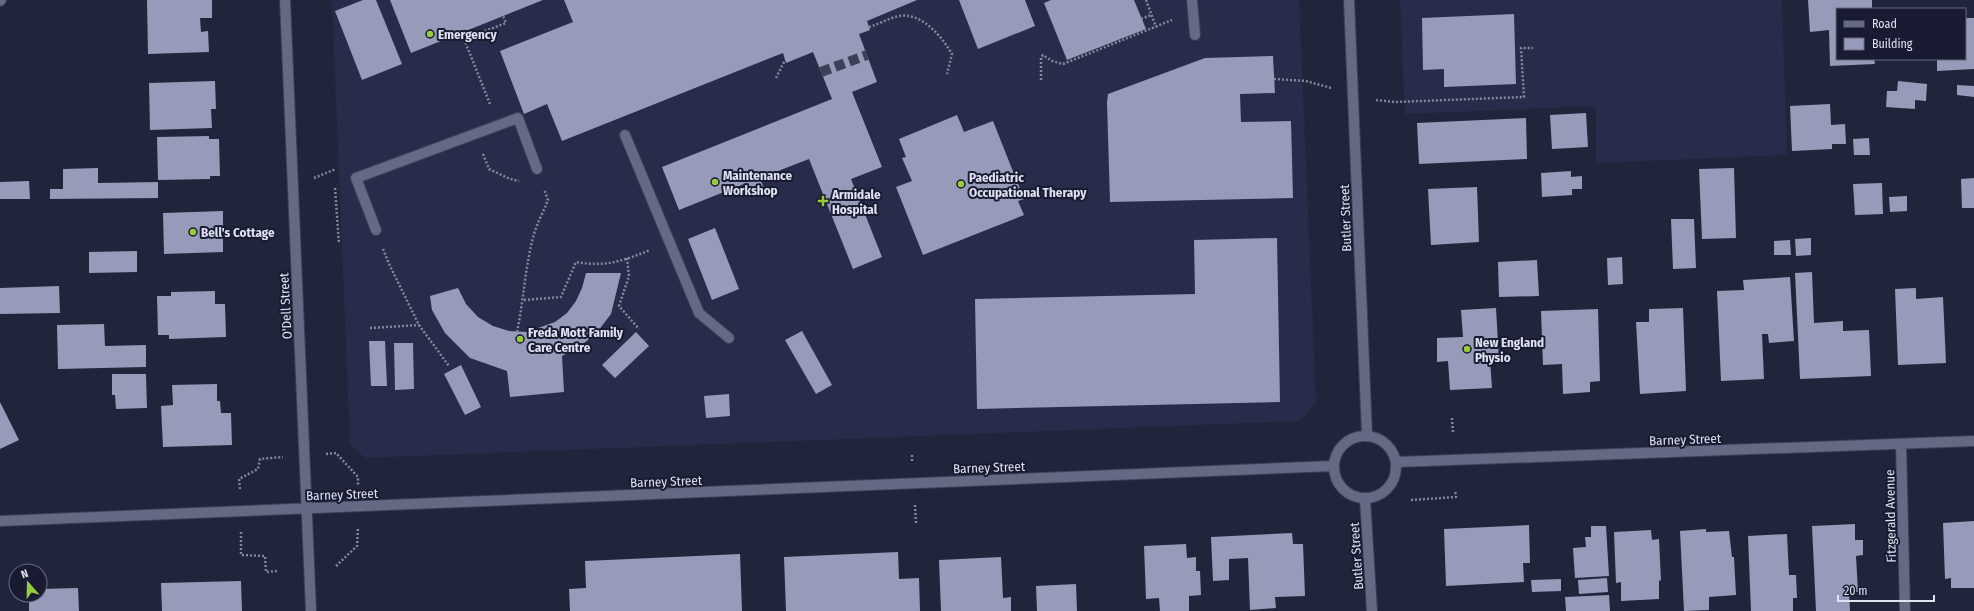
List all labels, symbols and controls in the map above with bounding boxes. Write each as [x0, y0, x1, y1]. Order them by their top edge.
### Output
legend [1836, 8, 1966, 60]
text: Road [1872, 17, 1897, 31]
place label: Emergency [438, 27, 497, 42]
marker: Emergency [425, 29, 435, 39]
text: Building [1872, 37, 1913, 51]
place label: Maintenance Workshop [723, 168, 792, 198]
place label: Paediatric Occupational Therapy [969, 170, 1087, 200]
marker: Maintenance Workshop [710, 177, 720, 187]
marker: Paediatric Occupational Therapy [956, 179, 966, 189]
street label: Butler Street [1337, 183, 1354, 252]
place label: Armidale Hospital [831, 187, 881, 217]
marker: Armidale Hospital [817, 195, 829, 207]
place label: Bell's Cottage [201, 225, 275, 240]
marker: Bell's Cottage [188, 227, 198, 237]
street label: O'Dell Street [276, 272, 295, 340]
place label: Freda Mott Family Care Centre [528, 325, 624, 355]
marker: Freda Mott Family Care Centre [515, 334, 525, 344]
place label: New England Physio [1475, 335, 1544, 365]
marker: New England Physio [1462, 344, 1472, 354]
street label: Barney Street [1649, 431, 1722, 448]
street label: Barney Street [953, 459, 1026, 476]
street label: Fitzgerald Avenue [1882, 469, 1899, 563]
street label: Barney Street [630, 473, 703, 490]
street label: Barney Street [306, 486, 379, 503]
street label: Butler Street [1347, 521, 1366, 590]
north arrow [8, 563, 48, 603]
text: N [19, 567, 30, 581]
scale bar [1838, 577, 1934, 603]
text: 20 m [1844, 584, 1868, 598]

